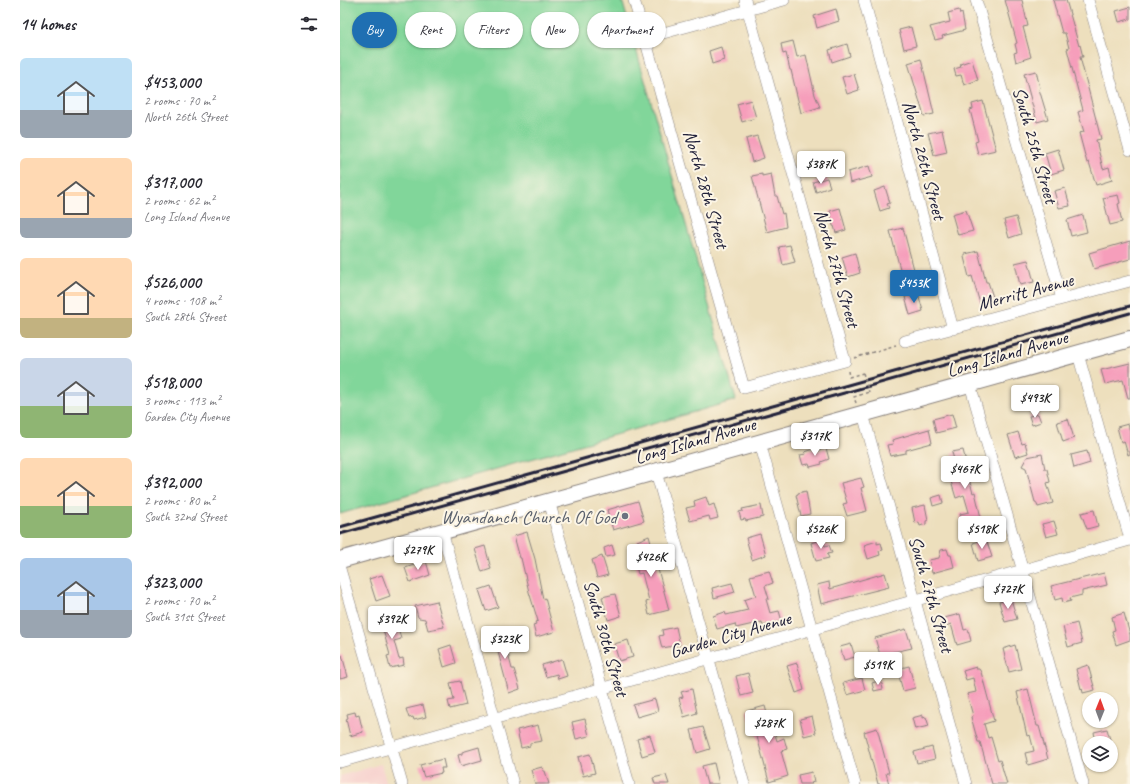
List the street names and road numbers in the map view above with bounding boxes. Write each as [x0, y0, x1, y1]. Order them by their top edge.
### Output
street label: South 25th Street [1007, 84, 1064, 208]
street label: North 26th Street [897, 98, 952, 224]
street label: North 28th Street [678, 127, 735, 253]
street label: North 27th Street [809, 206, 866, 332]
street label: Merritt Avenue [975, 267, 1077, 316]
street label: Long Island Avenue [944, 325, 1072, 383]
street label: Long Island Avenue [632, 412, 760, 470]
street label: South 27th Street [903, 533, 960, 657]
street label: South 30th Street [578, 577, 635, 701]
street label: Garden City Avenue [667, 606, 795, 664]

